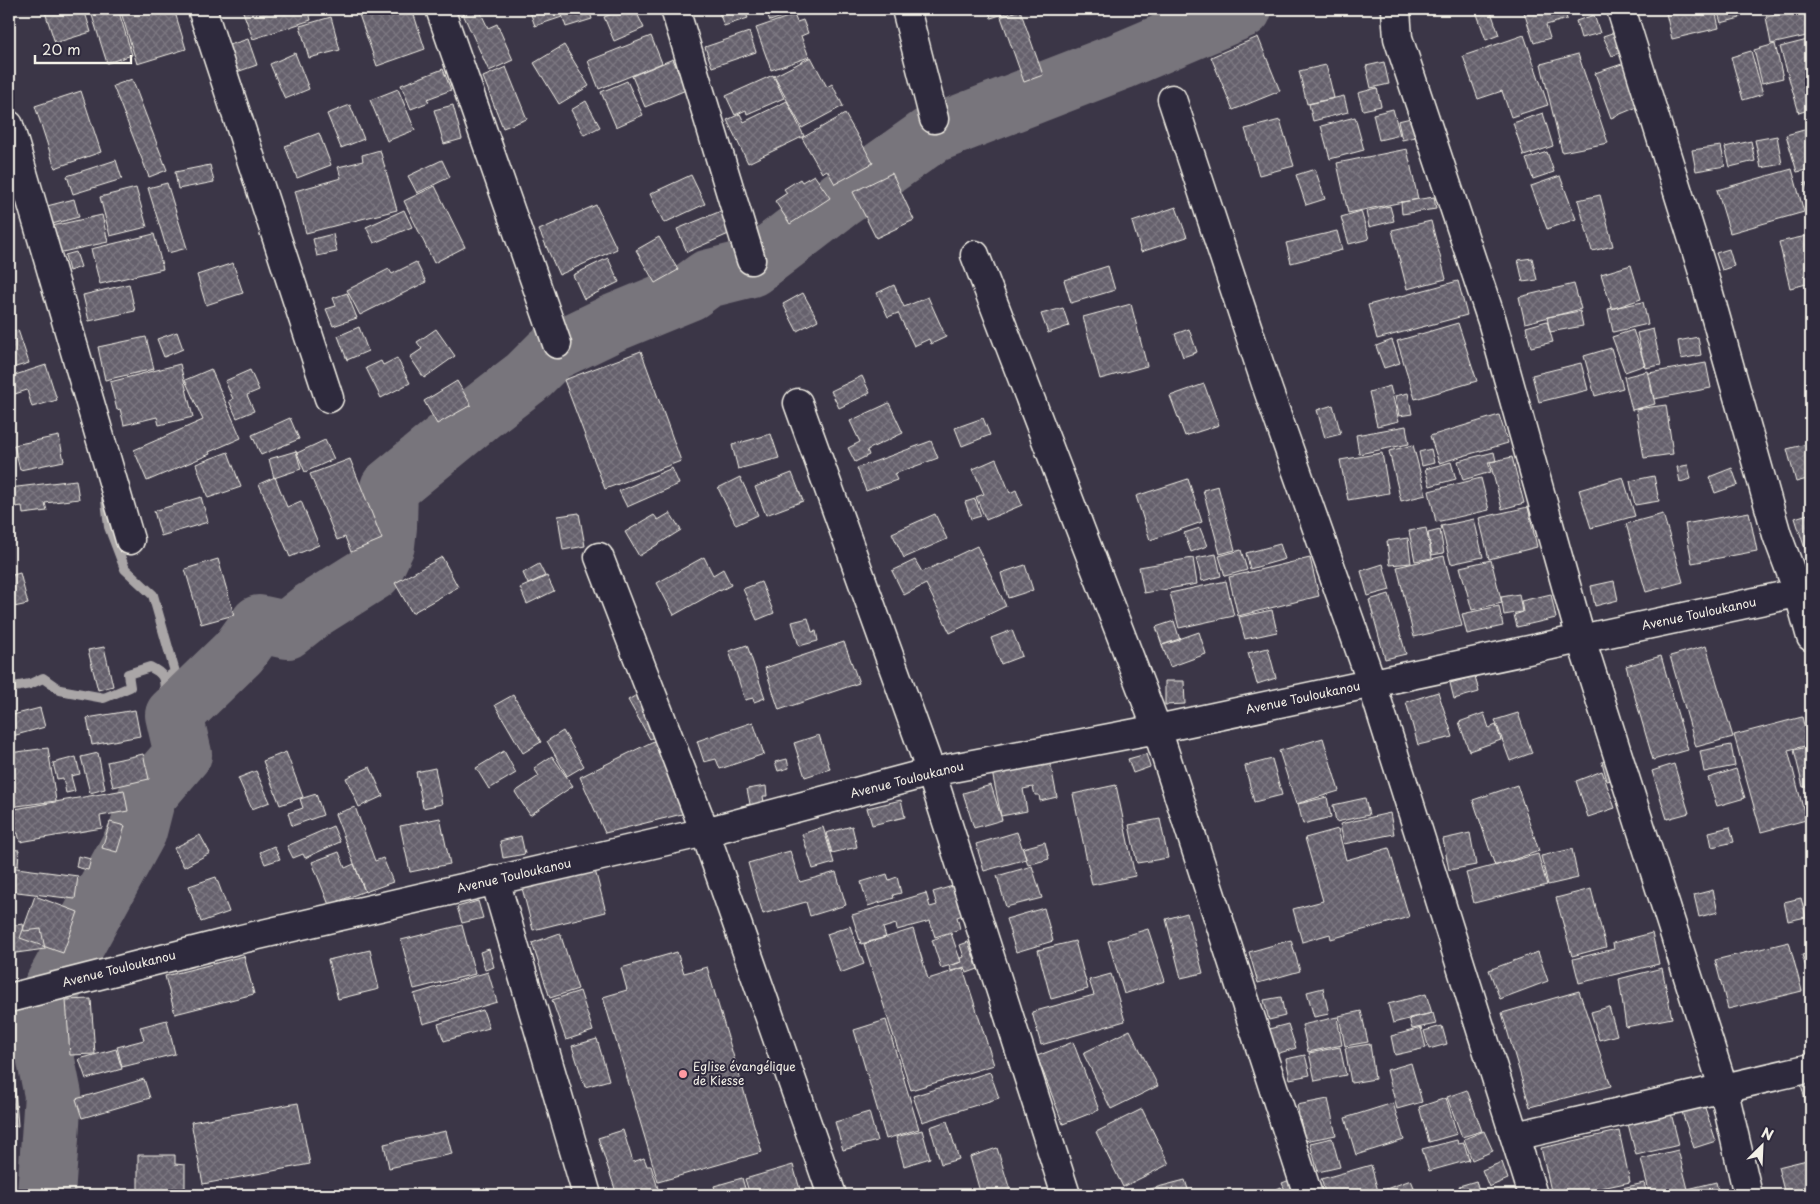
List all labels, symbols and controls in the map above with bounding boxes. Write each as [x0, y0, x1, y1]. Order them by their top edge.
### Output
scale bar [35, 32, 131, 64]
text: 20 m [42, 37, 81, 60]
street label: Avenue Touloukanou [1640, 592, 1758, 634]
street label: Avenue Touloukanou [1244, 676, 1362, 718]
street label: Avenue Touloukanou [848, 756, 966, 802]
street label: Avenue Touloukanou [455, 853, 573, 897]
street label: Avenue Touloukanou [60, 945, 178, 991]
place label: Eglise évangélique de Kiesse [693, 1057, 796, 1089]
marker: Eglise évangélique de Kiesse [677, 1068, 689, 1080]
north arrow [1738, 1122, 1788, 1172]
text: N [1758, 1122, 1777, 1146]

